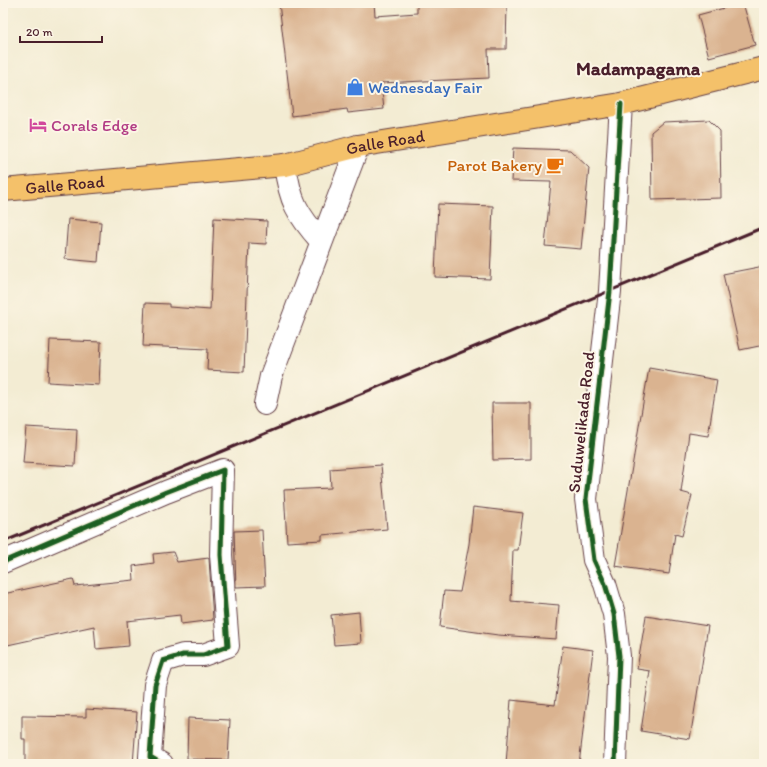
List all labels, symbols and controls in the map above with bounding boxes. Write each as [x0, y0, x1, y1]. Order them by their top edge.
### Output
scale bar [20, 18, 102, 44]
text: 20 m [26, 25, 53, 39]
district label: Madampagama [576, 57, 701, 80]
shop icon: Wednesday Fair [345, 77, 365, 97]
place label: Wednesday Fair [368, 77, 483, 97]
hotel icon: Corals Edge [28, 115, 48, 135]
place label: Corals Edge [51, 115, 138, 135]
street label: Galle Road [344, 125, 427, 159]
place label: Parot Bakery [447, 155, 542, 175]
cafe icon: Parot Bakery [545, 155, 565, 175]
street label: Galle Road [24, 171, 106, 198]
street label: Suduwelikada Road [564, 350, 598, 494]

